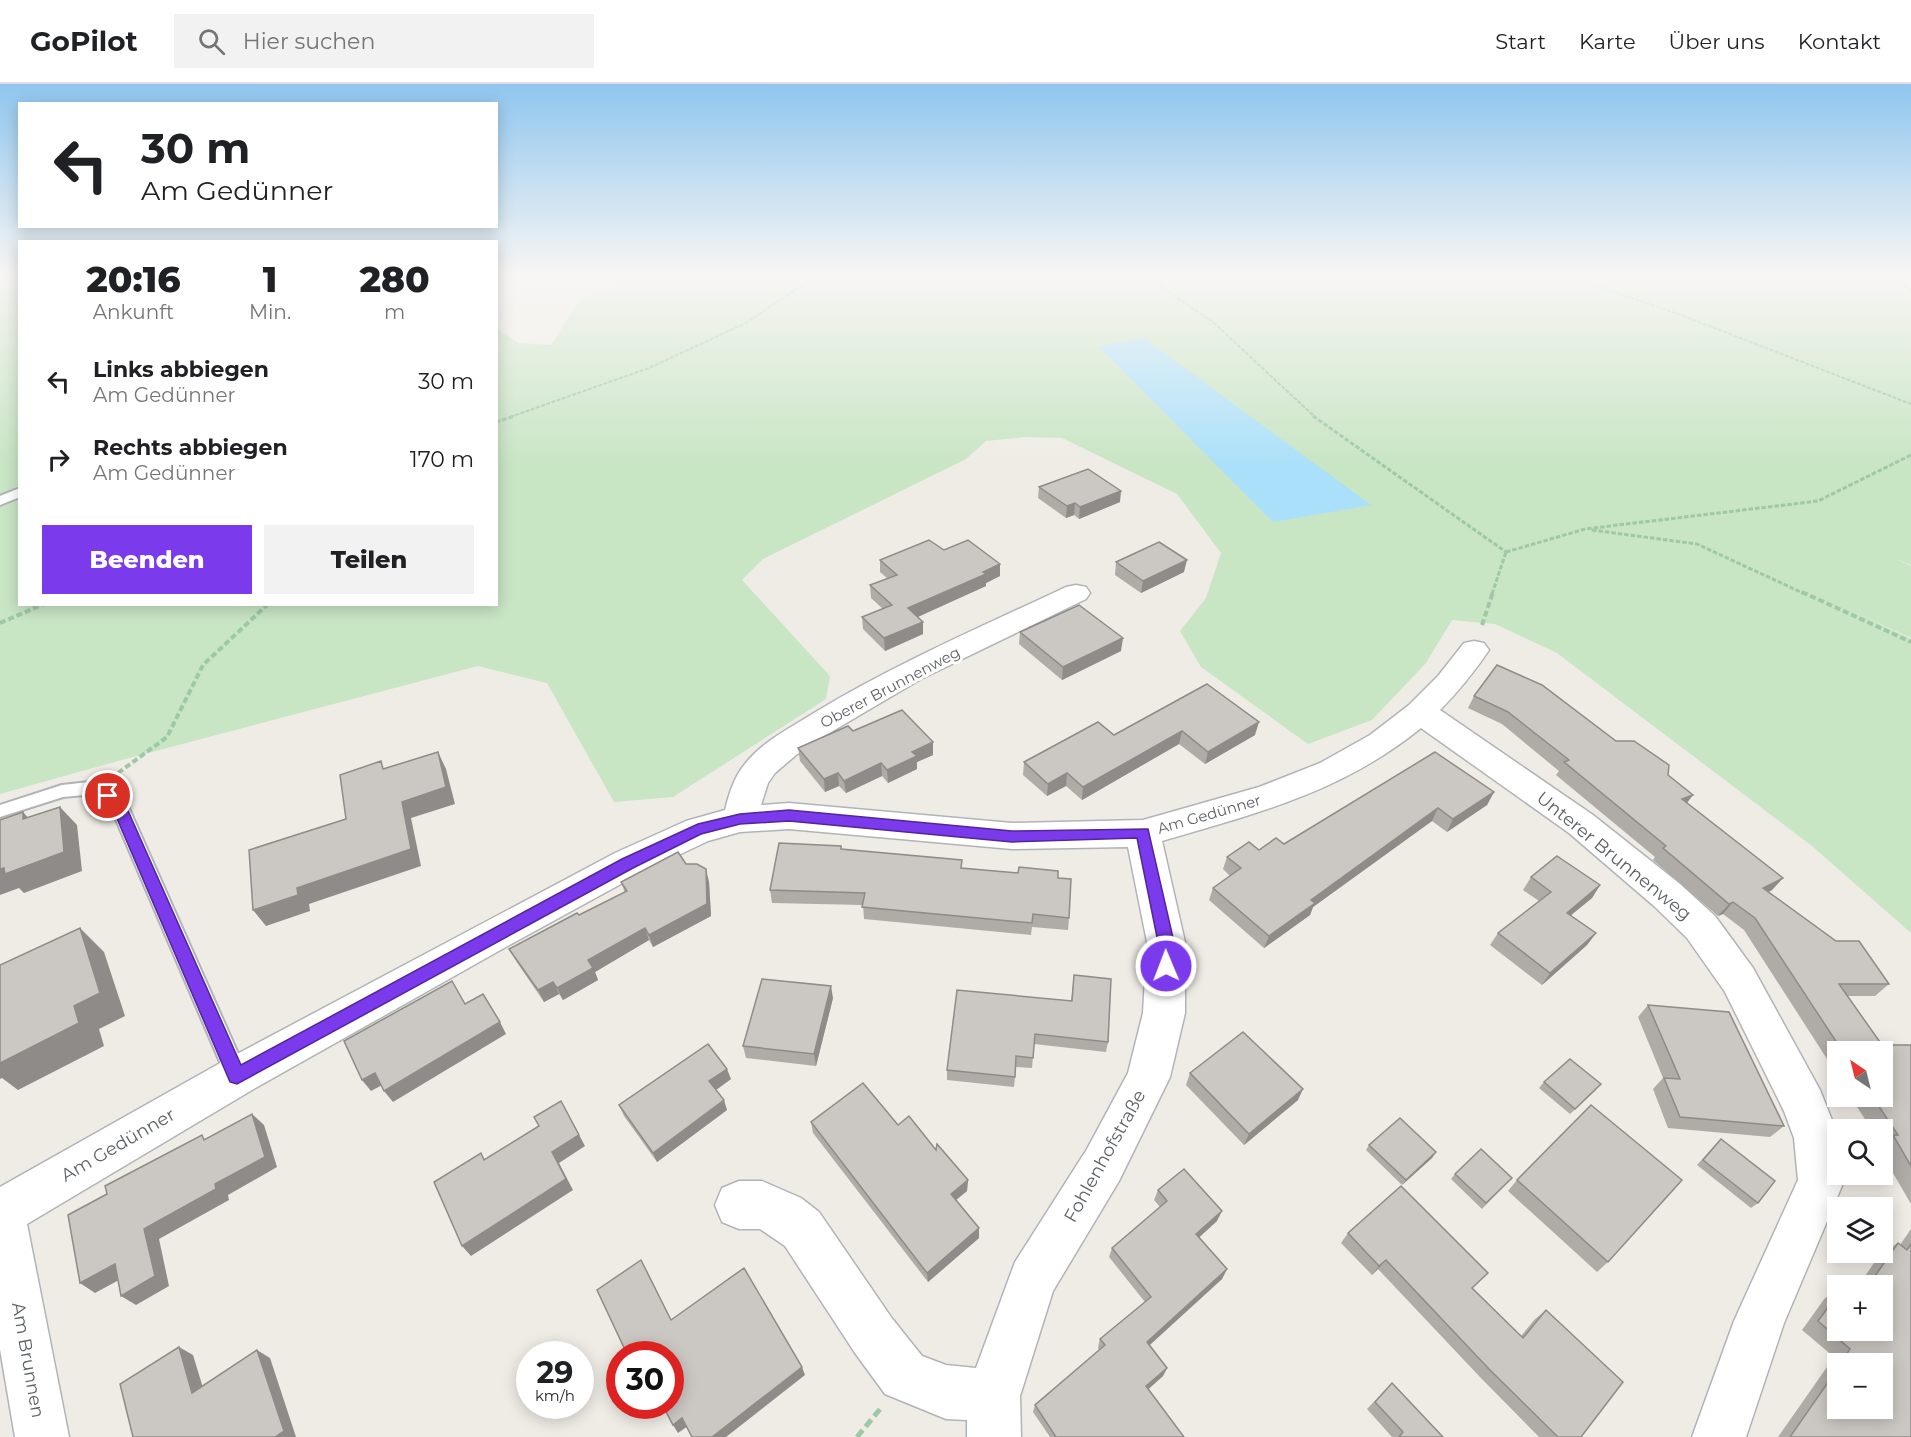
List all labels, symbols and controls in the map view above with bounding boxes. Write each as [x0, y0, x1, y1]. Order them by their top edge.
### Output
search box [174, 14, 594, 68]
text: GoPilot [30, 24, 138, 58]
icon: search [195, 25, 228, 58]
text: Hier suchen [243, 28, 375, 55]
text: Start [1495, 29, 1546, 54]
text: Karte [1579, 29, 1636, 54]
text: Über uns [1669, 29, 1765, 54]
text: Kontakt [1798, 29, 1881, 54]
text: 30 m [141, 122, 250, 174]
icon: left [42, 126, 120, 204]
text: Am Gedünner [141, 174, 333, 207]
text: 20:16 [86, 257, 181, 301]
text: 1 [263, 257, 277, 301]
text: 280 [359, 257, 430, 301]
text: Ankunft [93, 300, 174, 324]
text: Min. [249, 300, 291, 324]
text: m [384, 300, 405, 324]
text: Links abbiegen [93, 356, 269, 383]
icon: left [42, 365, 75, 398]
text: 30 m [418, 368, 474, 395]
text: Am Gedünner [93, 383, 235, 407]
text: Rechts abbiegen [93, 434, 288, 461]
icon: right [42, 443, 75, 476]
text: 170 m [410, 446, 474, 473]
text: Am Gedünner [93, 461, 235, 485]
button: Beenden [42, 525, 252, 594]
button: Teilen [264, 525, 474, 594]
street label: Oberer Brunnenweg [817, 642, 963, 732]
pin [82, 770, 133, 821]
icon: arrive [91, 779, 124, 812]
street label: Unterer Brunnenweg [1532, 787, 1696, 925]
street label: Am Gedünner [1155, 790, 1263, 838]
position arrow [1134, 934, 1198, 998]
north arrow [1827, 1041, 1893, 1107]
map controls [1827, 1041, 1893, 1419]
street label: Fohlenhofstraße [1059, 1086, 1151, 1226]
street label: Am Gedünner [57, 1103, 179, 1187]
button: search [1827, 1119, 1893, 1185]
button: layers [1827, 1197, 1893, 1263]
button: + [1827, 1275, 1893, 1341]
street label: Am Brunnen [7, 1300, 49, 1420]
speed limit sign: 30 [606, 1341, 684, 1419]
button: − [1827, 1353, 1893, 1419]
text: 29 [537, 1354, 573, 1391]
text: km/h [535, 1386, 575, 1405]

